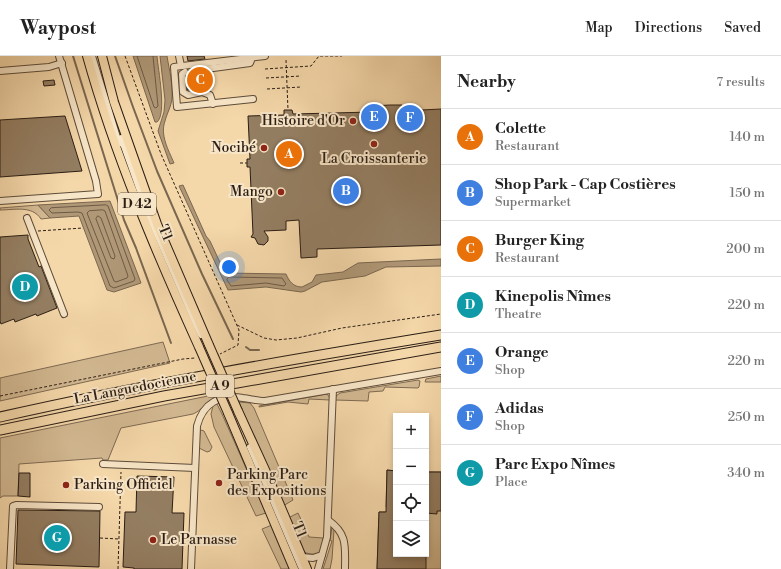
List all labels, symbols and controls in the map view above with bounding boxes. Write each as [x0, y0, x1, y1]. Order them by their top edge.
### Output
text: Waypost [20, 16, 96, 40]
text: Map [585, 19, 613, 37]
text: Directions [635, 19, 702, 37]
text: Saved [724, 19, 761, 37]
pin: C [187, 65, 213, 95]
text: Nearby [457, 71, 516, 93]
text: 7 results [716, 74, 765, 90]
pin: E [361, 102, 387, 132]
pin: F [397, 103, 423, 133]
place label: Histoire d'Or [262, 112, 345, 130]
marker: Histoire d'Or [348, 116, 358, 126]
text: Colette [495, 119, 546, 138]
text: A [465, 129, 475, 145]
text: 140 m [729, 129, 765, 145]
text: Restaurant [495, 138, 560, 154]
place label: Nocibé [211, 139, 256, 157]
pin: A [276, 139, 302, 169]
marker: La Croissanterie [369, 139, 379, 149]
marker: Nocibé [259, 143, 269, 153]
place label: La Croissanterie [322, 150, 426, 168]
text: Shop Park - Cap Costières [495, 175, 676, 194]
pin: B [333, 176, 359, 206]
place label: Mango [230, 183, 273, 201]
text: B [465, 185, 475, 201]
text: 150 m [730, 185, 765, 201]
marker: Mango [276, 187, 286, 197]
road number: D 42 [118, 193, 156, 215]
text: Supermarket [495, 194, 571, 210]
street label: T1 [154, 222, 176, 244]
text: Burger King [495, 231, 584, 250]
text: C [465, 241, 475, 257]
text: 200 m [726, 241, 765, 257]
text: Restaurant [495, 250, 560, 266]
your location [219, 257, 239, 277]
pin: D [12, 272, 38, 302]
text: Kinepolis Nîmes [495, 287, 611, 306]
text: D [465, 297, 475, 313]
text: 220 m [727, 297, 765, 313]
text: Theatre [495, 306, 541, 322]
text: Orange [495, 343, 549, 362]
text: E [465, 353, 475, 369]
text: 220 m [727, 353, 765, 369]
text: Shop [495, 362, 525, 378]
street label: La Languedocienne [72, 367, 198, 409]
road number: A 9 [206, 375, 234, 397]
text: Adidas [495, 399, 544, 418]
text: F [465, 409, 475, 425]
text: 250 m [728, 409, 765, 425]
map controls [393, 413, 429, 557]
button: + [393, 413, 429, 449]
text: Shop [495, 418, 525, 434]
button: − [393, 449, 429, 485]
text: Parc Expo Nîmes [495, 455, 615, 474]
text: G [465, 465, 475, 481]
text: 340 m [727, 465, 765, 481]
place label: Parking Parc des Expositions [227, 466, 326, 500]
text: Place [495, 474, 527, 490]
place label: Parking Officiel [74, 476, 173, 494]
marker: Parking Parc des Expositions [214, 478, 224, 488]
marker: Parking Officiel [61, 480, 71, 490]
button: locate [393, 485, 429, 521]
street label: T1 [288, 519, 310, 541]
button: layers [393, 521, 429, 557]
pin: G [44, 523, 70, 553]
place label: Le Parnasse [161, 531, 237, 549]
marker: Le Parnasse [148, 535, 158, 545]

